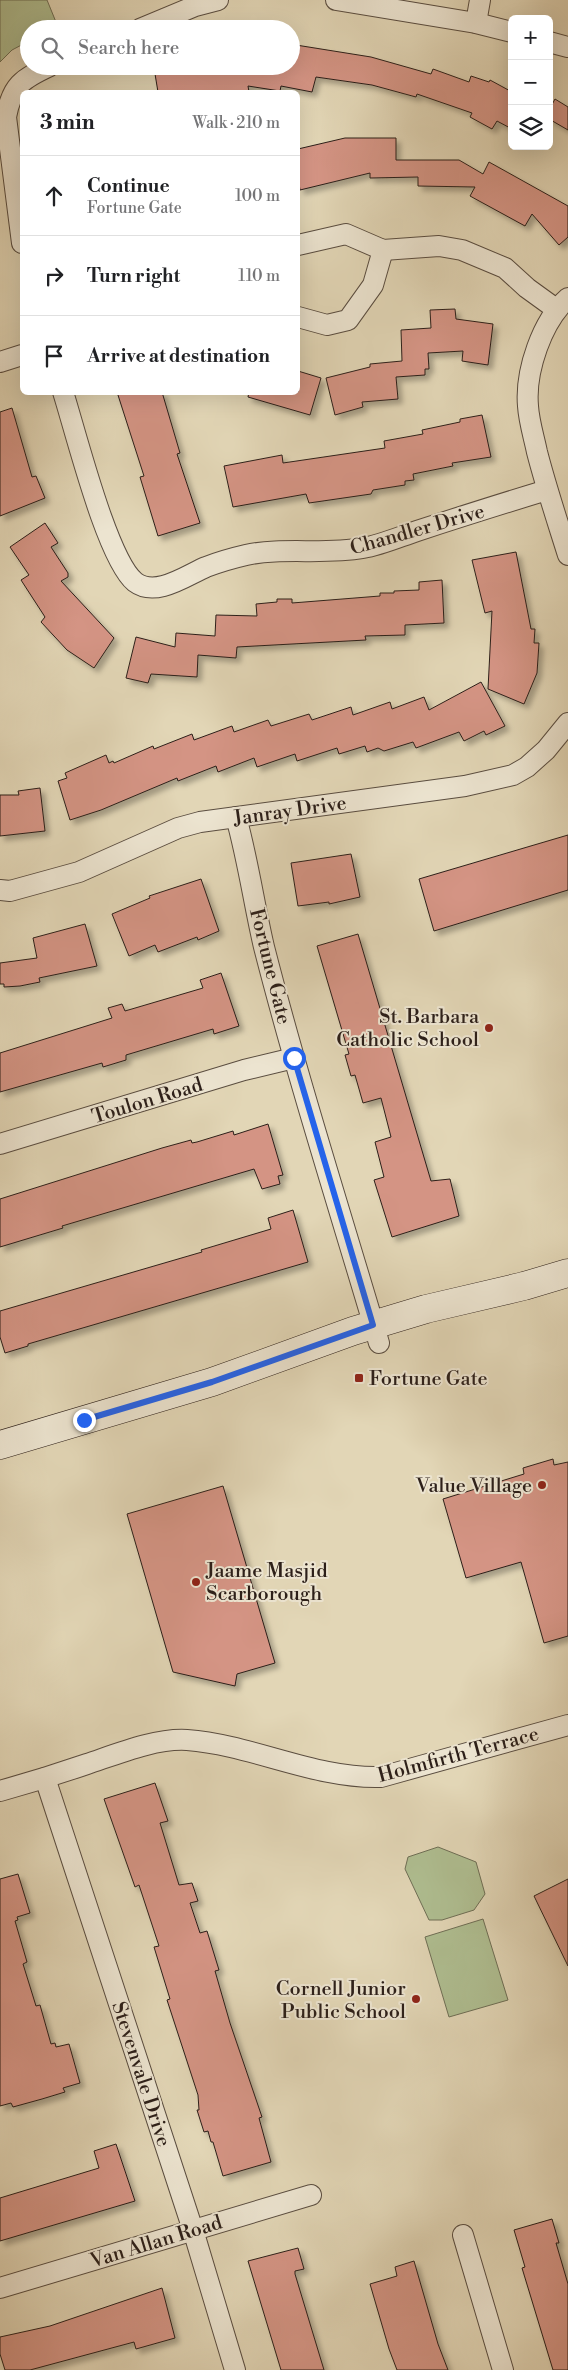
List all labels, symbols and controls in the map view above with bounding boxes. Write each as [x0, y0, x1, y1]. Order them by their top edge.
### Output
map controls [508, 15, 553, 150]
button: + [508, 15, 553, 60]
search box [20, 20, 300, 75]
icon: search [38, 34, 66, 62]
text: Search here [78, 36, 179, 60]
button: − [508, 60, 553, 105]
button: layers [508, 105, 553, 150]
text: 3 min [40, 110, 95, 136]
text: Walk · 210 m [192, 113, 280, 133]
text: Continue [87, 174, 170, 198]
icon: ahead [40, 182, 68, 210]
text: 100 m [235, 186, 280, 206]
text: Fortune Gate [87, 198, 182, 218]
icon: right [40, 262, 68, 290]
text: Turn right [87, 264, 180, 288]
text: 110 m [238, 266, 280, 286]
icon: arrive [40, 342, 68, 370]
text: Arrive at destination [87, 344, 270, 368]
street label: Chandler Drive [347, 499, 488, 562]
street label: Janray Drive [231, 791, 348, 832]
street label: Fortune Gate [243, 906, 296, 1027]
place label: St. Barbara Catholic School [336, 1005, 480, 1053]
marker: St. Barbara Catholic School [483, 1022, 495, 1034]
route start [283, 1047, 306, 1070]
street label: Toulon Road [89, 1073, 206, 1130]
place label: Fortune Gate [369, 1367, 488, 1392]
marker: Fortune Gate [353, 1372, 365, 1384]
route end [73, 1409, 96, 1432]
place label: Value Village [415, 1474, 532, 1499]
marker: Value Village [536, 1479, 548, 1491]
place label: Jaame Masjid Scarborough [205, 1559, 328, 1607]
marker: Jaame Masjid Scarborough [190, 1576, 202, 1588]
street label: Holmfirth Terrace [375, 1722, 542, 1789]
place label: Cornell Junior Public School [276, 1977, 406, 2025]
marker: Cornell Junior Public School [410, 1993, 422, 2005]
street label: Stevenvale Drive [105, 1999, 176, 2150]
street label: Van Allan Road [86, 2210, 226, 2275]

